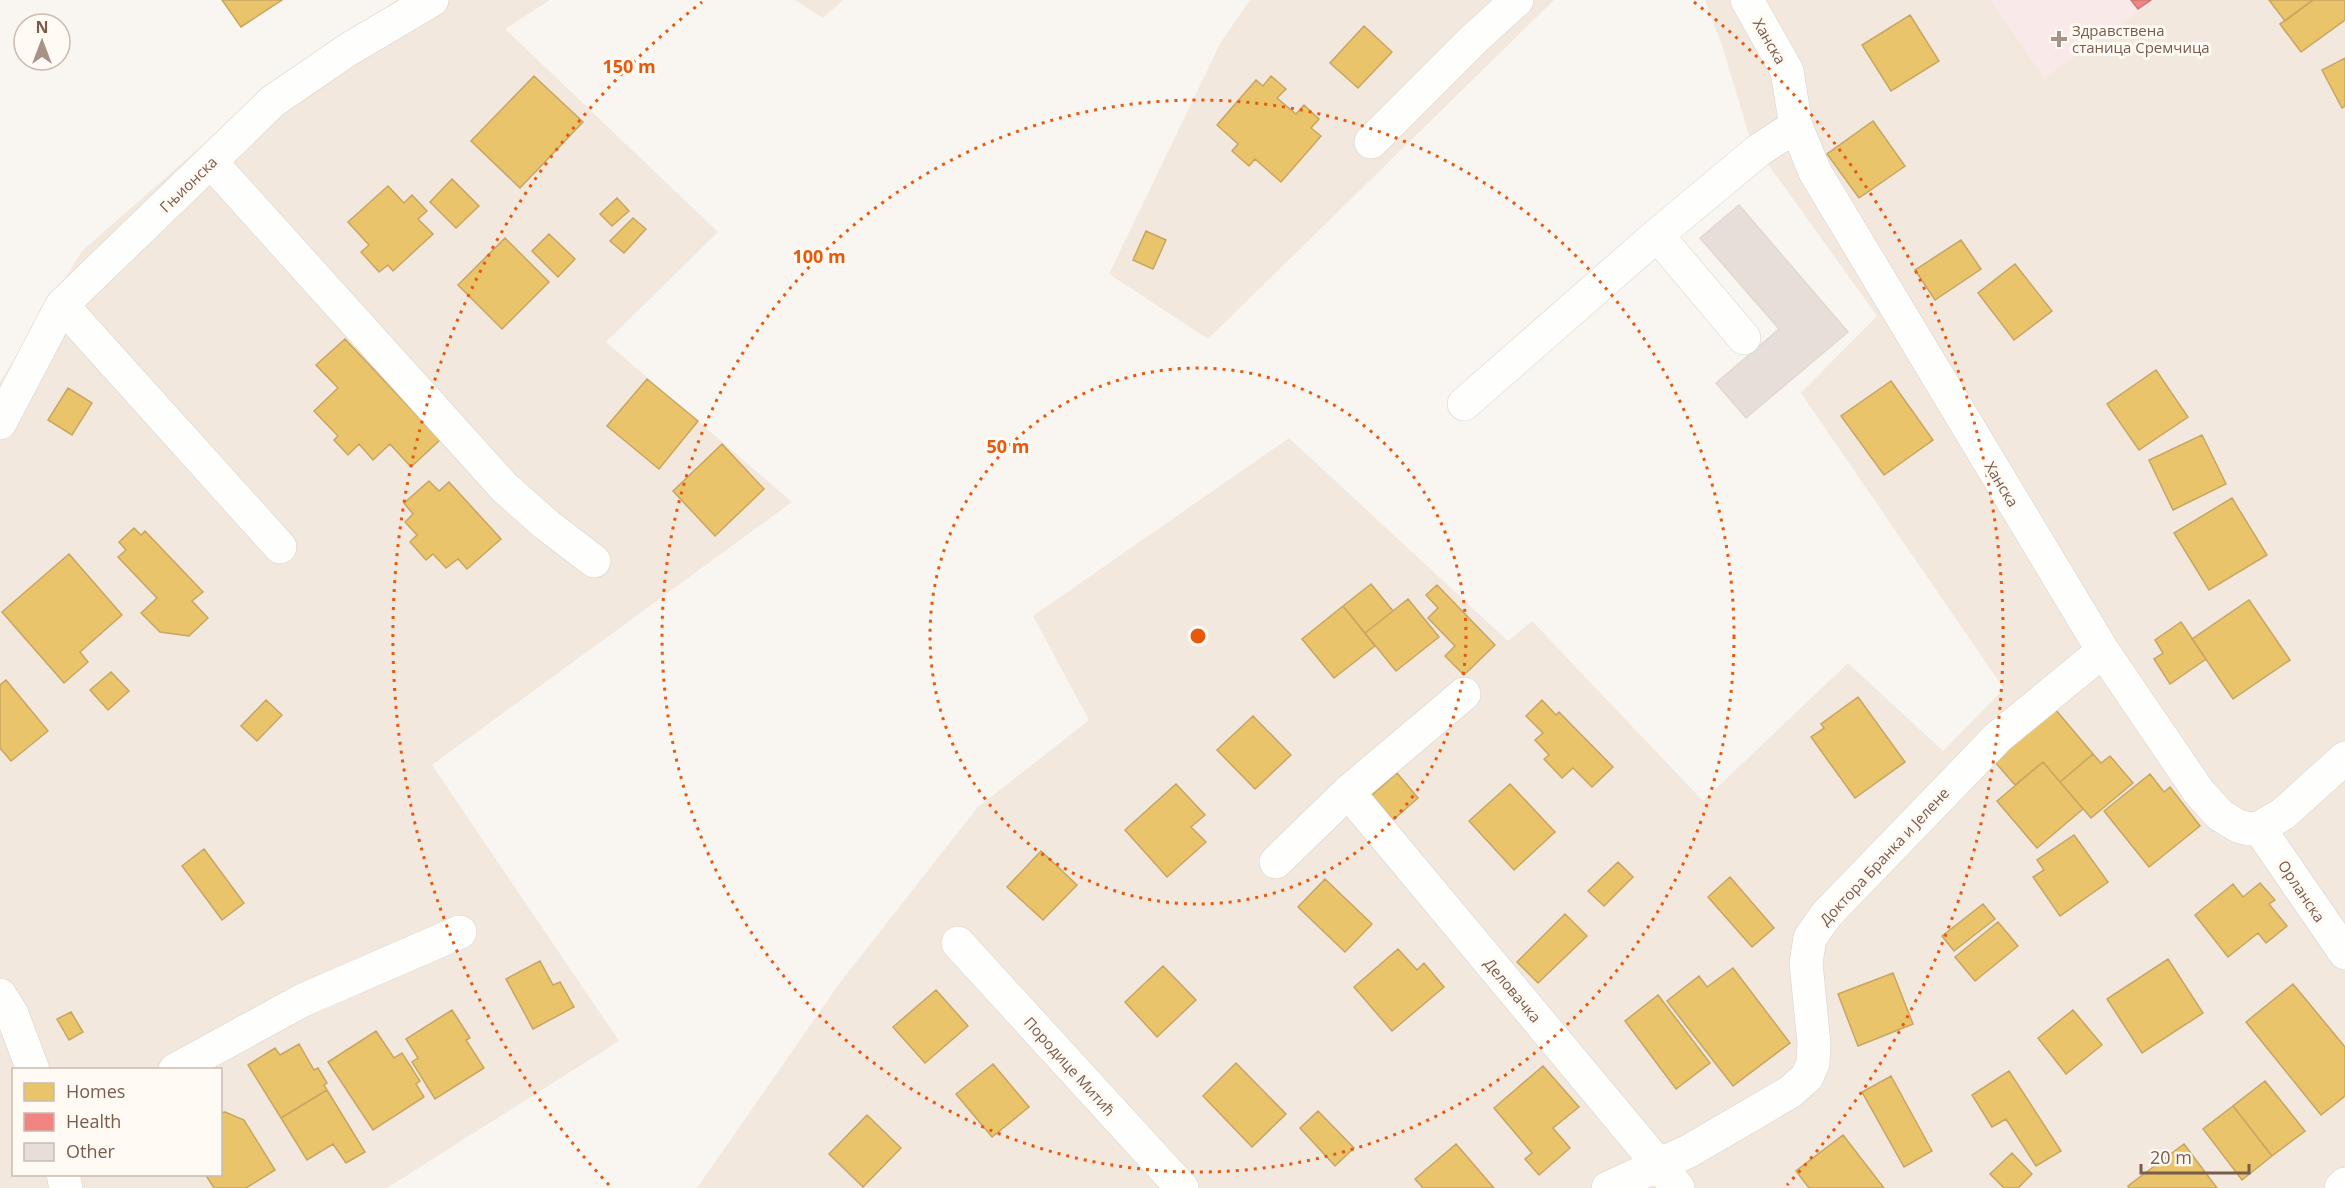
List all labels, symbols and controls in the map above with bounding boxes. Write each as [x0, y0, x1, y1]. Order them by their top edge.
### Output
north arrow [12, 12, 72, 72]
street label: Ханска [1749, 14, 1791, 68]
text: N [35, 16, 49, 38]
place label: Здравствена станица Сремчица [2072, 20, 2210, 57]
marker: Здравствена станица Сремчица [2050, 30, 2068, 48]
text: 150 m [602, 54, 656, 78]
street label: Гњионска [155, 152, 221, 216]
text: 100 m [792, 244, 846, 268]
text: 50 m [987, 434, 1029, 458]
street label: Ханска [1981, 458, 2023, 510]
centre of rings [1188, 626, 1208, 646]
street label: Доктора Бранка и Јелене [1815, 783, 1953, 929]
street label: Орланска [2274, 856, 2330, 926]
street label: Деловачка [1480, 954, 1546, 1026]
street label: Породице Митић [1020, 1012, 1120, 1120]
legend [12, 1068, 222, 1176]
text: Homes [66, 1079, 125, 1103]
text: Health [66, 1109, 121, 1133]
scale bar [2141, 1137, 2249, 1175]
text: Other [66, 1139, 116, 1163]
text: 20 m [2150, 1145, 2192, 1169]

